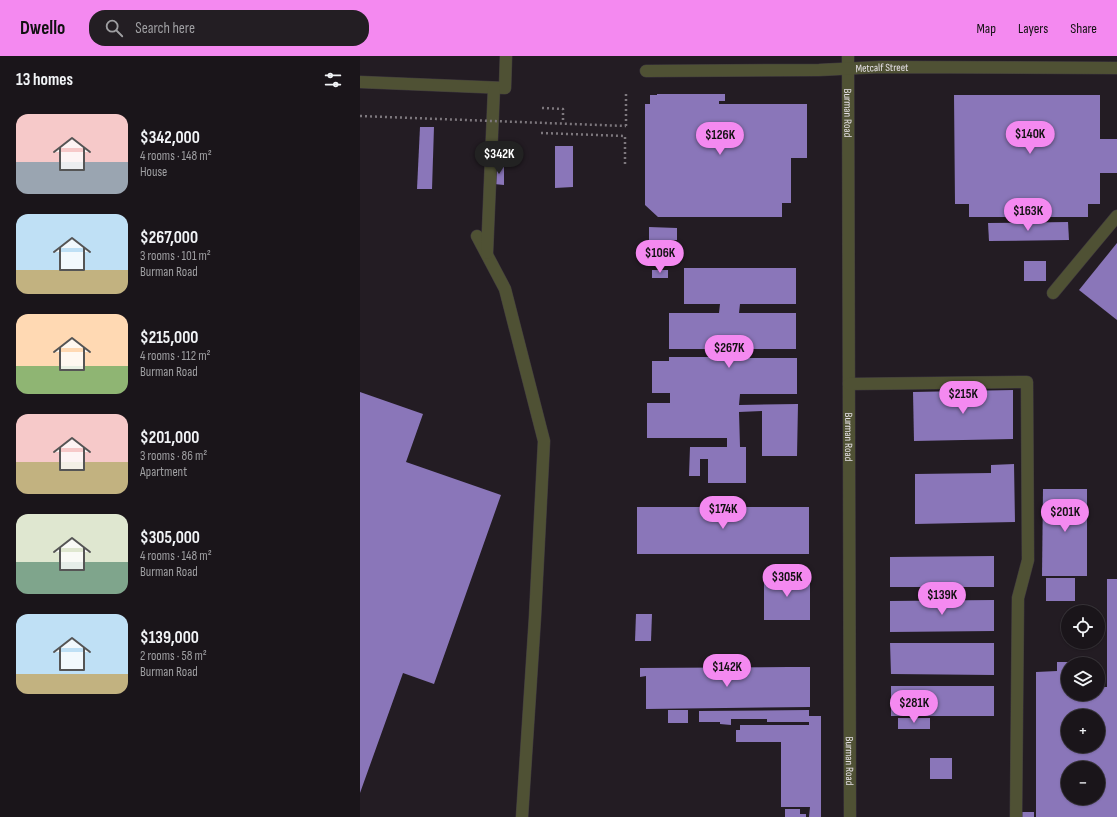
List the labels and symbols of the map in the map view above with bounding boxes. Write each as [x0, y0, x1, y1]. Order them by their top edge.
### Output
street label: Metcalf Street [855, 61, 909, 75]
street label: Burman Road [841, 89, 854, 138]
pin: $140K [1002, 121, 1058, 155]
pin: $126K [692, 122, 748, 156]
pin: $342K [471, 141, 527, 175]
pin: $163K [1000, 198, 1056, 232]
pin: $106K [632, 240, 688, 274]
pin: $267K [701, 335, 757, 369]
pin: $215K [935, 381, 991, 415]
street label: Burman Road [842, 413, 855, 462]
pin: $174K [695, 496, 751, 530]
pin: $201K [1037, 499, 1093, 533]
pin: $305K [759, 564, 815, 598]
pin: $139K [914, 582, 970, 616]
pin: $142K [699, 654, 755, 688]
pin: $281K [886, 690, 942, 724]
street label: Burman Road [843, 737, 856, 786]

